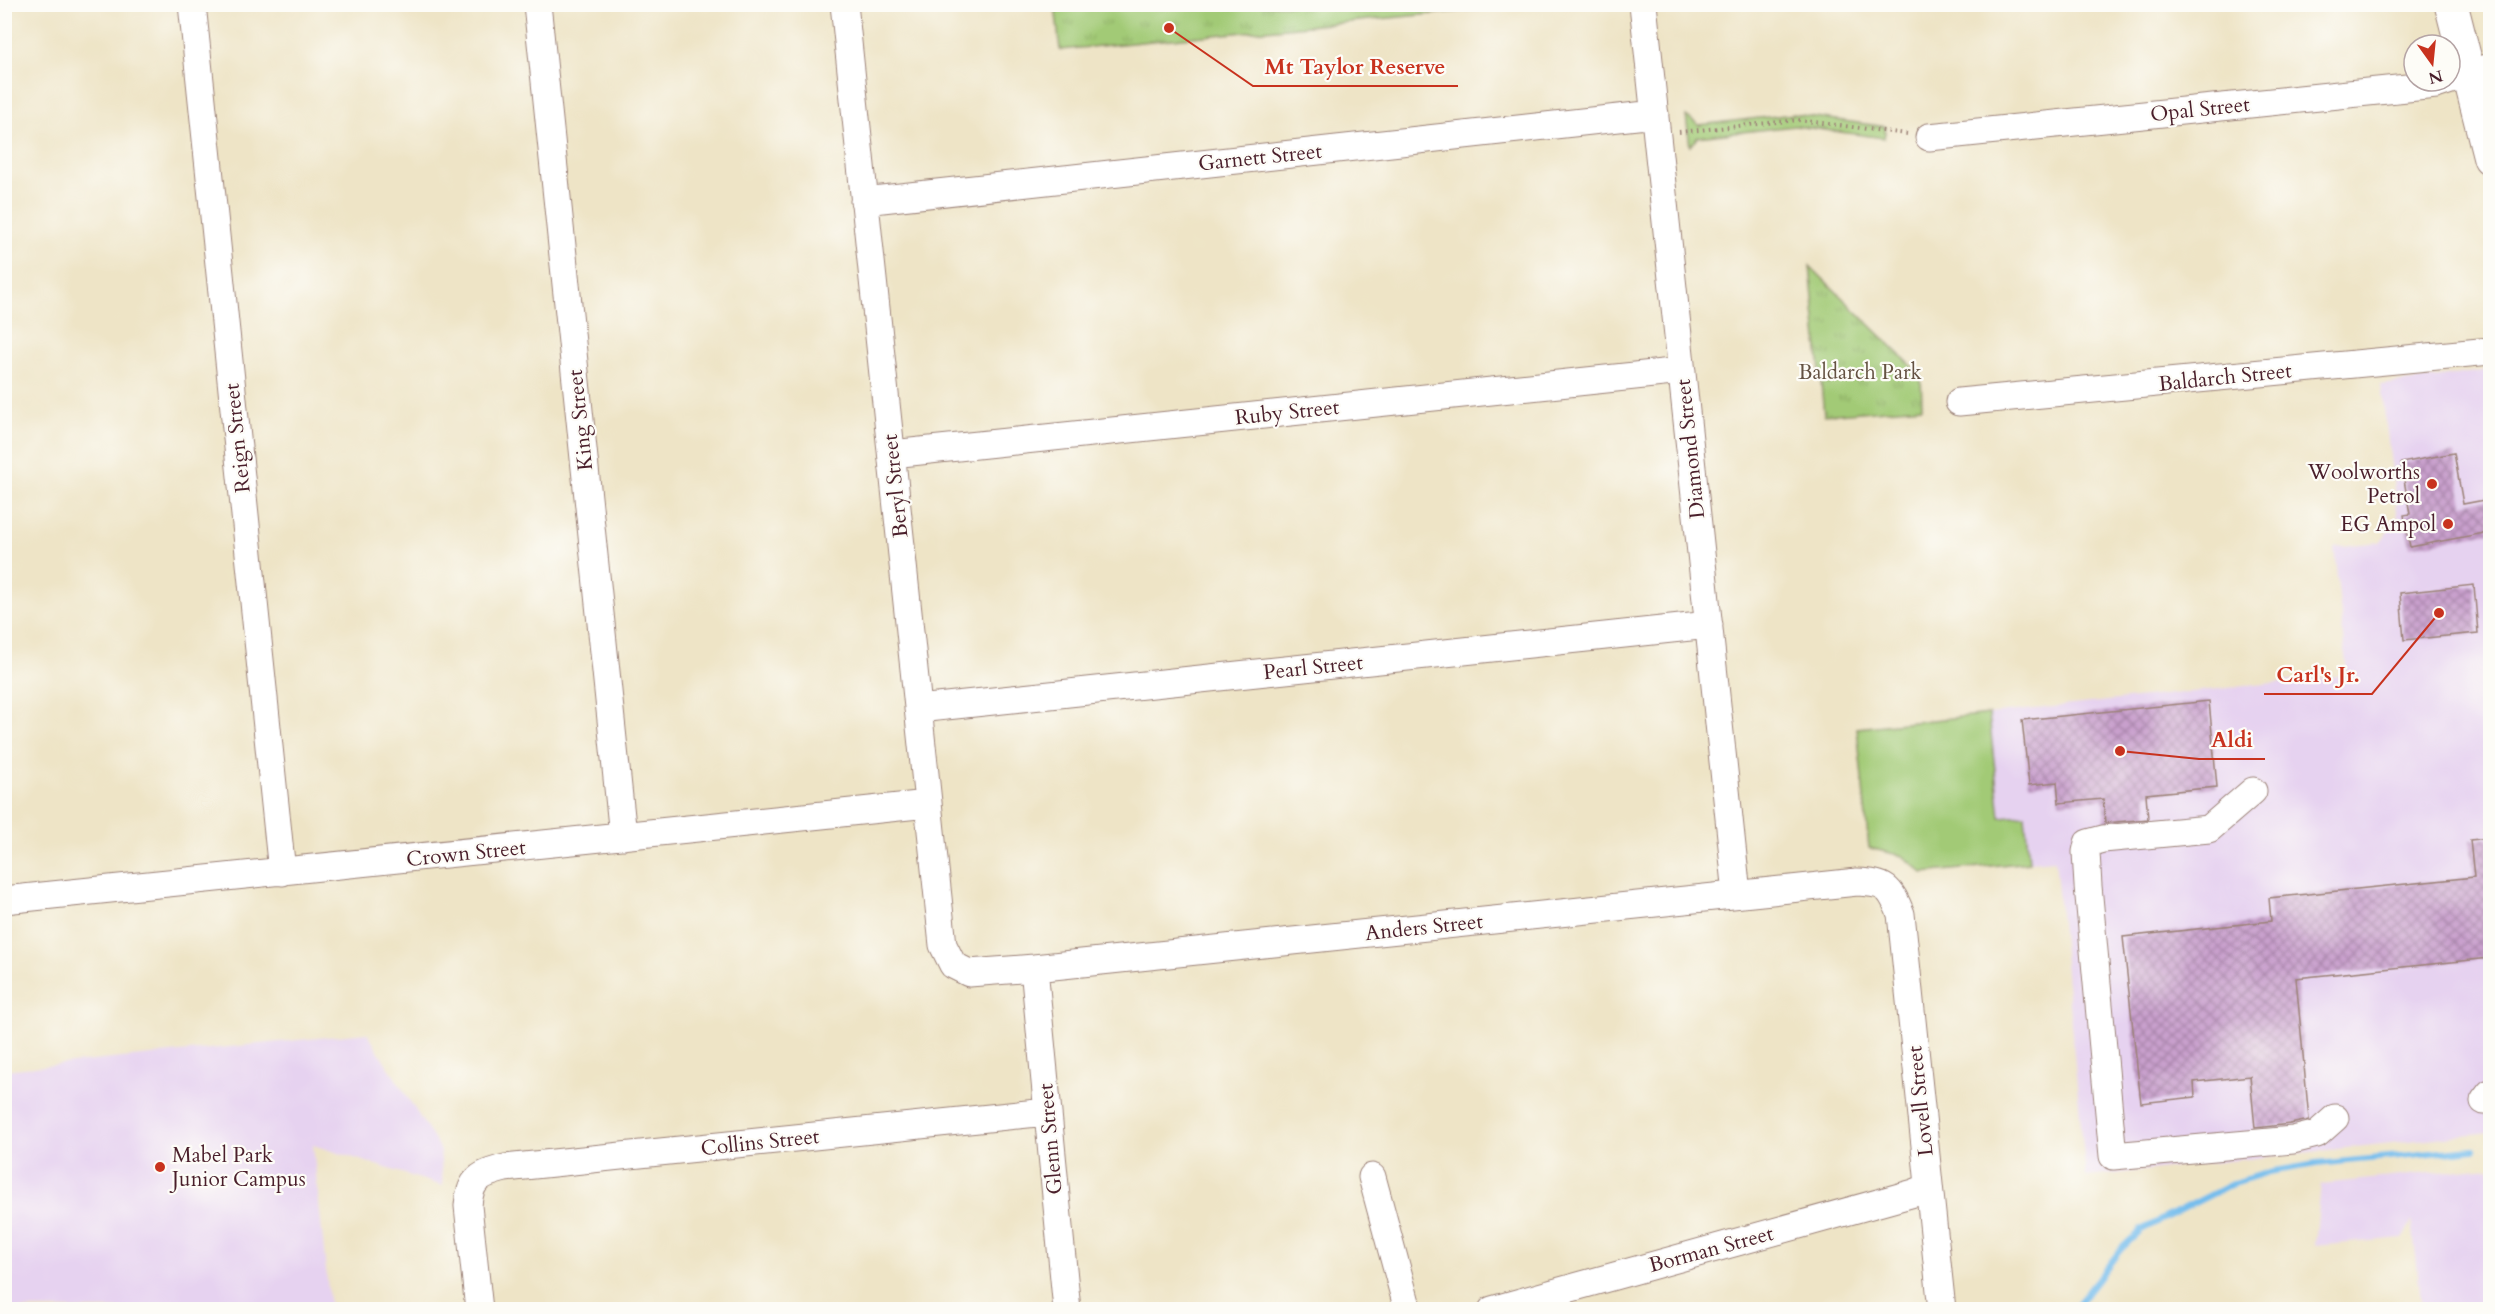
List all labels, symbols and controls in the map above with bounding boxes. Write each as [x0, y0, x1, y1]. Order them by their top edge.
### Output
north arrow [2402, 33, 2462, 93]
callout: Mt Taylor Reserve [1253, 46, 1458, 86]
text: Mt Taylor Reserve [1264, 52, 1446, 82]
text: N [2426, 64, 2445, 89]
street label: Opal Street [2149, 90, 2252, 129]
street label: Garnett Street [1197, 137, 1324, 178]
street label: Baldarch Street [2157, 356, 2293, 399]
park label: Baldarch Park [1798, 358, 1923, 387]
street label: King Street [561, 368, 600, 472]
street label: Diamond Street [1669, 377, 1712, 520]
street label: Reign Street [217, 381, 258, 494]
street label: Ruby Street [1234, 393, 1341, 432]
street label: Beryl Street [876, 432, 915, 539]
place label: Woolworths Petrol [2307, 458, 2420, 511]
marker: Woolworths Petrol [2425, 477, 2439, 491]
place label: EG Ampol [2340, 510, 2436, 539]
marker: EG Ampol [2441, 517, 2455, 531]
street label: Pearl Street [1262, 648, 1365, 687]
callout: Carl's Jr. [2264, 654, 2372, 694]
text: Carl's Jr. [2276, 660, 2360, 690]
callout: Aldi [2199, 719, 2265, 759]
text: Aldi [2211, 725, 2253, 755]
street label: Crown Street [405, 833, 528, 874]
street label: Anders Street [1364, 907, 1485, 948]
street label: Lovell Street [1900, 1044, 1941, 1158]
street label: Glenn Street [1031, 1082, 1070, 1196]
street label: Collins Street [699, 1122, 821, 1163]
place label: Mabel Park Junior Campus [169, 1141, 306, 1194]
marker: Mabel Park Junior Campus [153, 1160, 167, 1174]
street label: Borman Street [1645, 1219, 1777, 1280]

